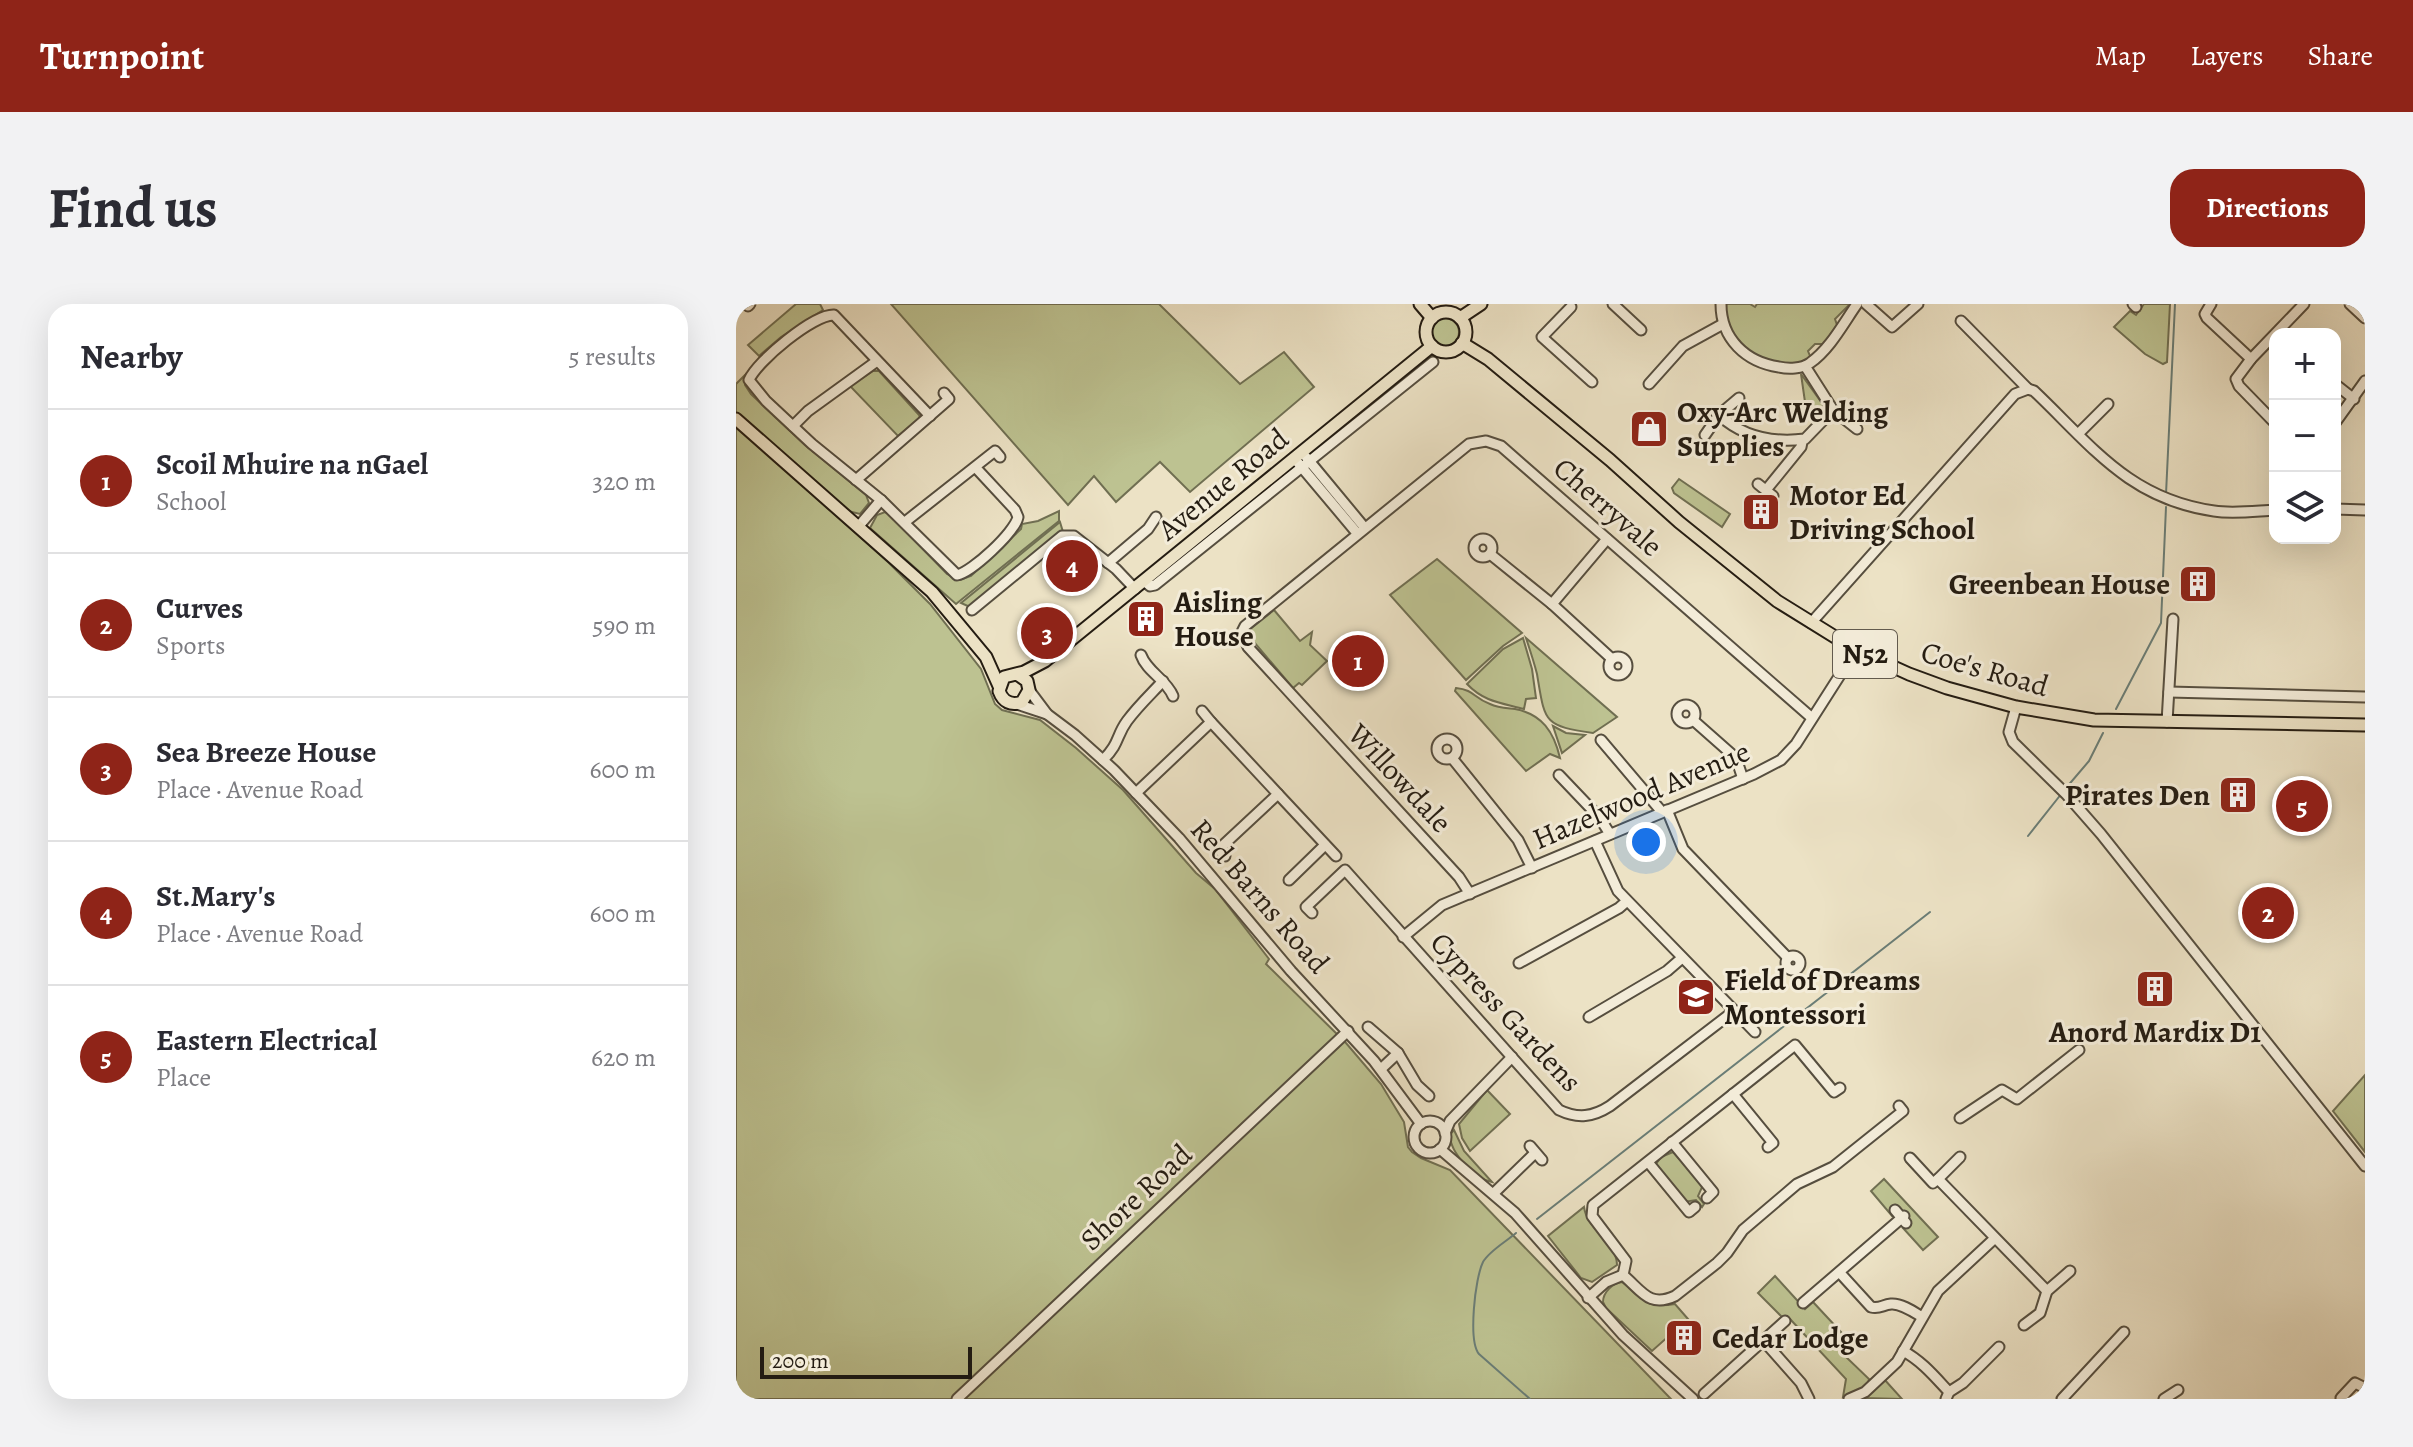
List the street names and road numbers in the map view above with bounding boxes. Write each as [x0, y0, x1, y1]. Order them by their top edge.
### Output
street label: Avenue Road [1148, 418, 1298, 550]
street label: Cherryvale [1545, 448, 1671, 566]
road number: N52 [1833, 630, 1897, 678]
street label: Coe's Road [1917, 632, 2054, 706]
street label: Willowdale [1338, 714, 1461, 841]
street label: Hazelwood Avenue [1526, 731, 1756, 859]
street label: Red Barns Road [1182, 810, 1339, 983]
street label: Cypress Gardens [1421, 923, 1591, 1101]
street label: Shore Road [1071, 1134, 1201, 1259]

